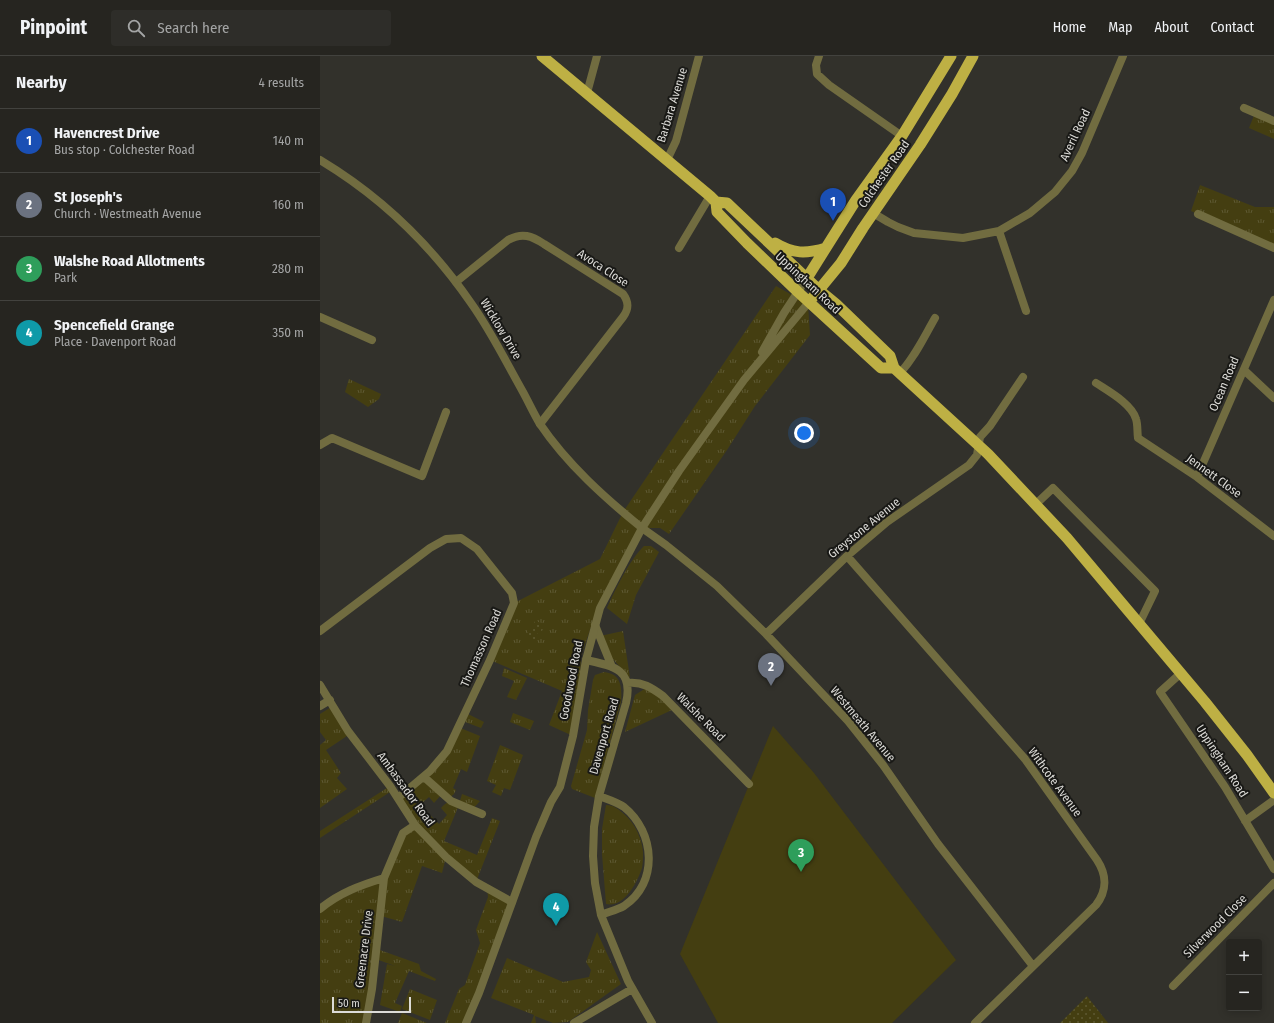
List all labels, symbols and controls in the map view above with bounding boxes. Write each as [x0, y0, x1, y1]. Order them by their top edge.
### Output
search box [111, 10, 391, 46]
text: Pinpoint [20, 16, 87, 39]
icon: search [125, 17, 147, 39]
text: Search here [157, 19, 230, 37]
text: Home [1053, 19, 1086, 36]
text: Map [1108, 19, 1132, 36]
text: About [1154, 19, 1189, 36]
text: Contact [1211, 19, 1254, 36]
street label: Barbara Avenue [654, 66, 690, 144]
text: Nearby [16, 72, 67, 93]
text: 4 results [258, 75, 304, 90]
street label: Averil Road [1057, 107, 1093, 163]
text: Havencrest Drive [54, 124, 160, 142]
text: 1 [26, 133, 32, 148]
text: 140 m [273, 133, 304, 148]
street label: Colchester Road [856, 137, 912, 211]
text: Bus stop · Colchester Road [54, 142, 195, 157]
text: St Joseph's [54, 188, 122, 206]
pin: 1 [820, 188, 846, 221]
text: 2 [26, 197, 32, 212]
text: 160 m [273, 197, 304, 212]
text: Church · Westmeath Avenue [54, 206, 201, 221]
street label: Avoca Close [575, 246, 631, 290]
street label: Uppingham Road [773, 249, 843, 317]
text: Walshe Road Allotments [54, 252, 205, 270]
text: 3 [26, 261, 32, 276]
text: 280 m [272, 261, 304, 276]
text: Park [54, 270, 77, 285]
street label: Wicklow Drive [477, 296, 525, 362]
text: Spencefield Grange [54, 316, 174, 334]
text: 4 [26, 325, 32, 340]
text: 350 m [272, 325, 304, 340]
text: Place · Davenport Road [54, 334, 176, 349]
street label: Ocean Road [1206, 354, 1242, 414]
your location [794, 423, 814, 443]
street label: Jennett Close [1184, 451, 1244, 501]
street label: Greystone Avenue [825, 495, 903, 561]
street label: Thomasson Road [458, 607, 504, 689]
street label: Goodwood Road [556, 639, 586, 721]
pin: 2 [758, 653, 784, 686]
street label: Westmeath Avenue [827, 684, 899, 765]
street label: Walshe Road [674, 690, 728, 744]
street label: Davenport Road [586, 696, 622, 776]
street label: Uppingham Road [1193, 722, 1251, 800]
street label: Withcote Avenue [1025, 745, 1085, 819]
street label: Ambassador Road [374, 749, 438, 829]
pin: 3 [788, 839, 814, 872]
street label: Silverwood Close [1180, 891, 1250, 961]
pin: 4 [543, 893, 569, 926]
street label: Greenacre Drive [352, 909, 376, 989]
map controls [1226, 939, 1262, 1011]
button: + [1226, 939, 1262, 975]
button: − [1226, 975, 1262, 1011]
scale bar [332, 995, 411, 1014]
text: 50 m [338, 997, 360, 1010]

